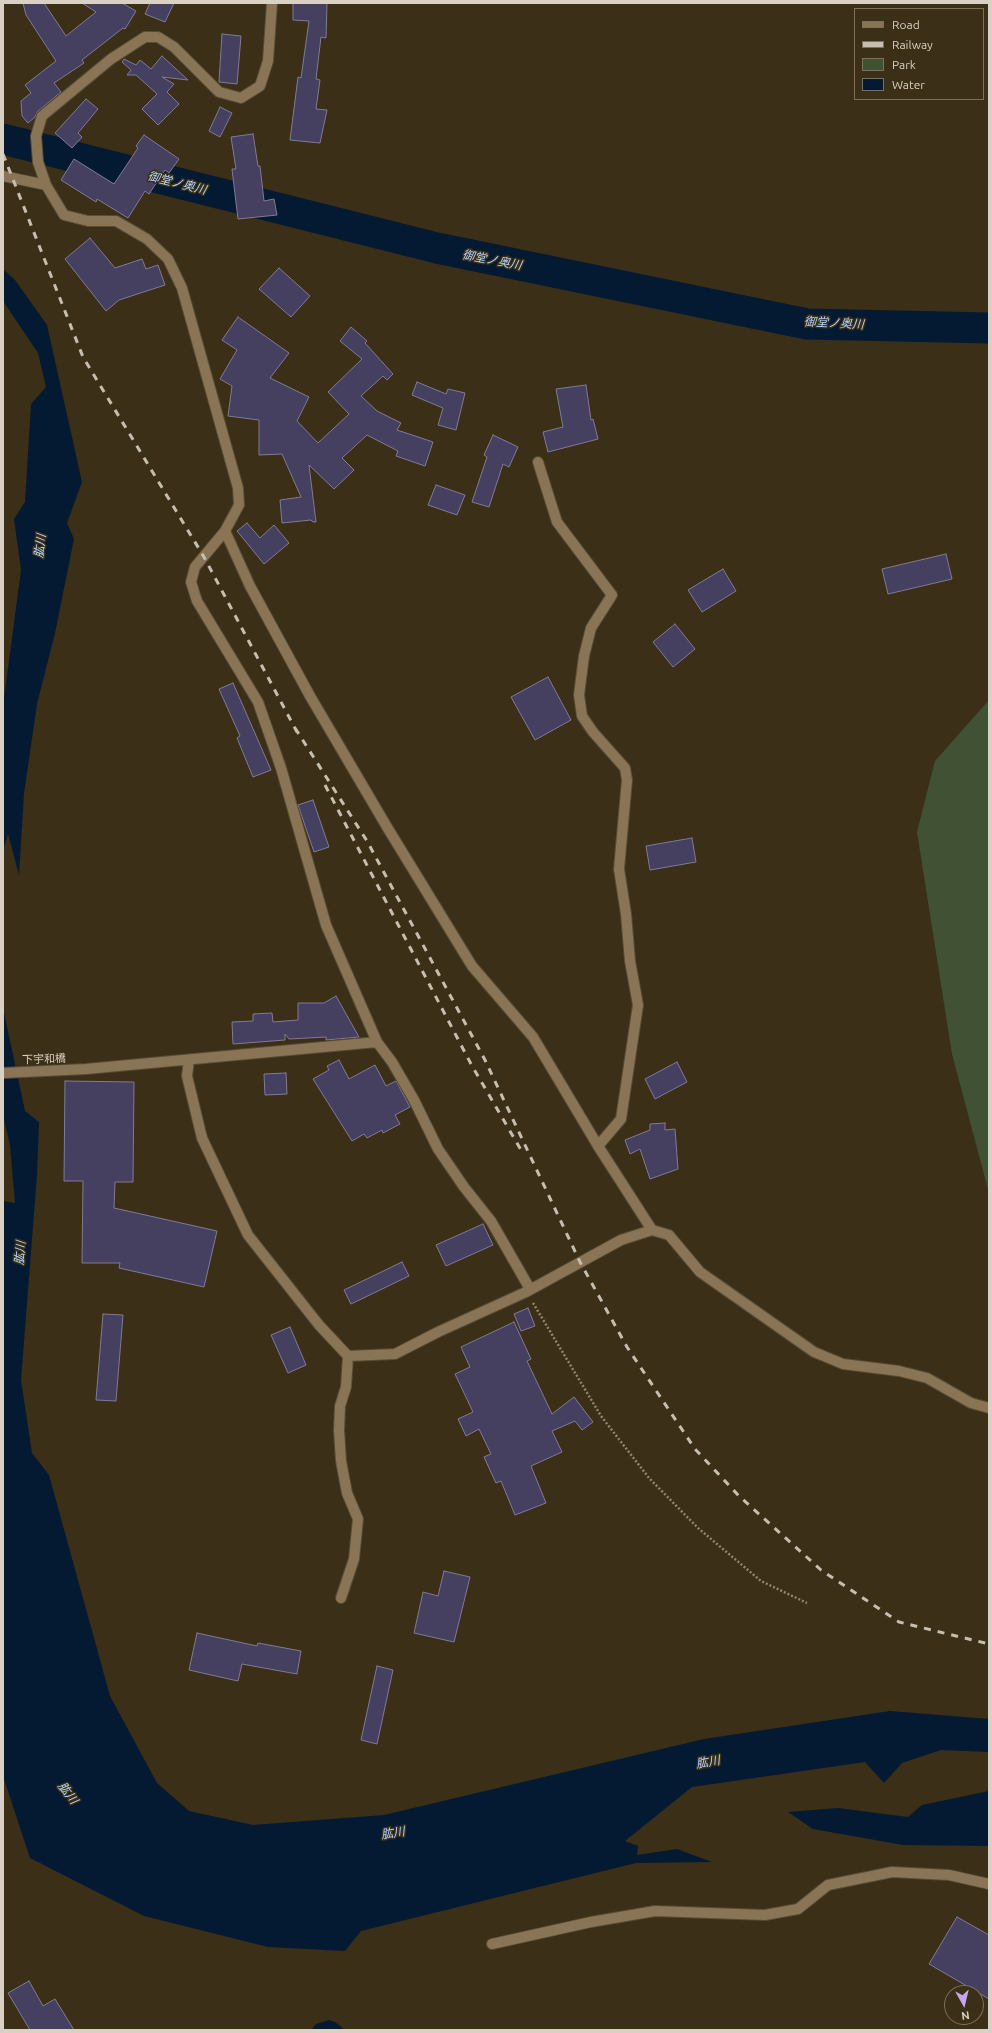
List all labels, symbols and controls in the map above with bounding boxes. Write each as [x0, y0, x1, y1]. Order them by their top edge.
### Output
legend [854, 8, 984, 100]
text: Road [892, 18, 920, 31]
text: Railway [892, 38, 933, 51]
text: Park [892, 58, 916, 71]
text: Water [892, 78, 925, 91]
water label: 御堂ノ奥川 [146, 169, 208, 197]
water label: 御堂ノ奥川 [461, 247, 523, 273]
water label: 御堂ノ奥川 [804, 314, 864, 332]
water label: 肱川 [31, 533, 49, 559]
street label: 下宇和橋 [22, 1052, 66, 1066]
water label: 肱川 [12, 1240, 28, 1266]
water label: 肱川 [695, 1753, 721, 1771]
water label: 肱川 [55, 1779, 81, 1807]
water label: 肱川 [380, 1824, 406, 1842]
north arrow [944, 1985, 984, 2025]
text: N [961, 2009, 970, 2022]

